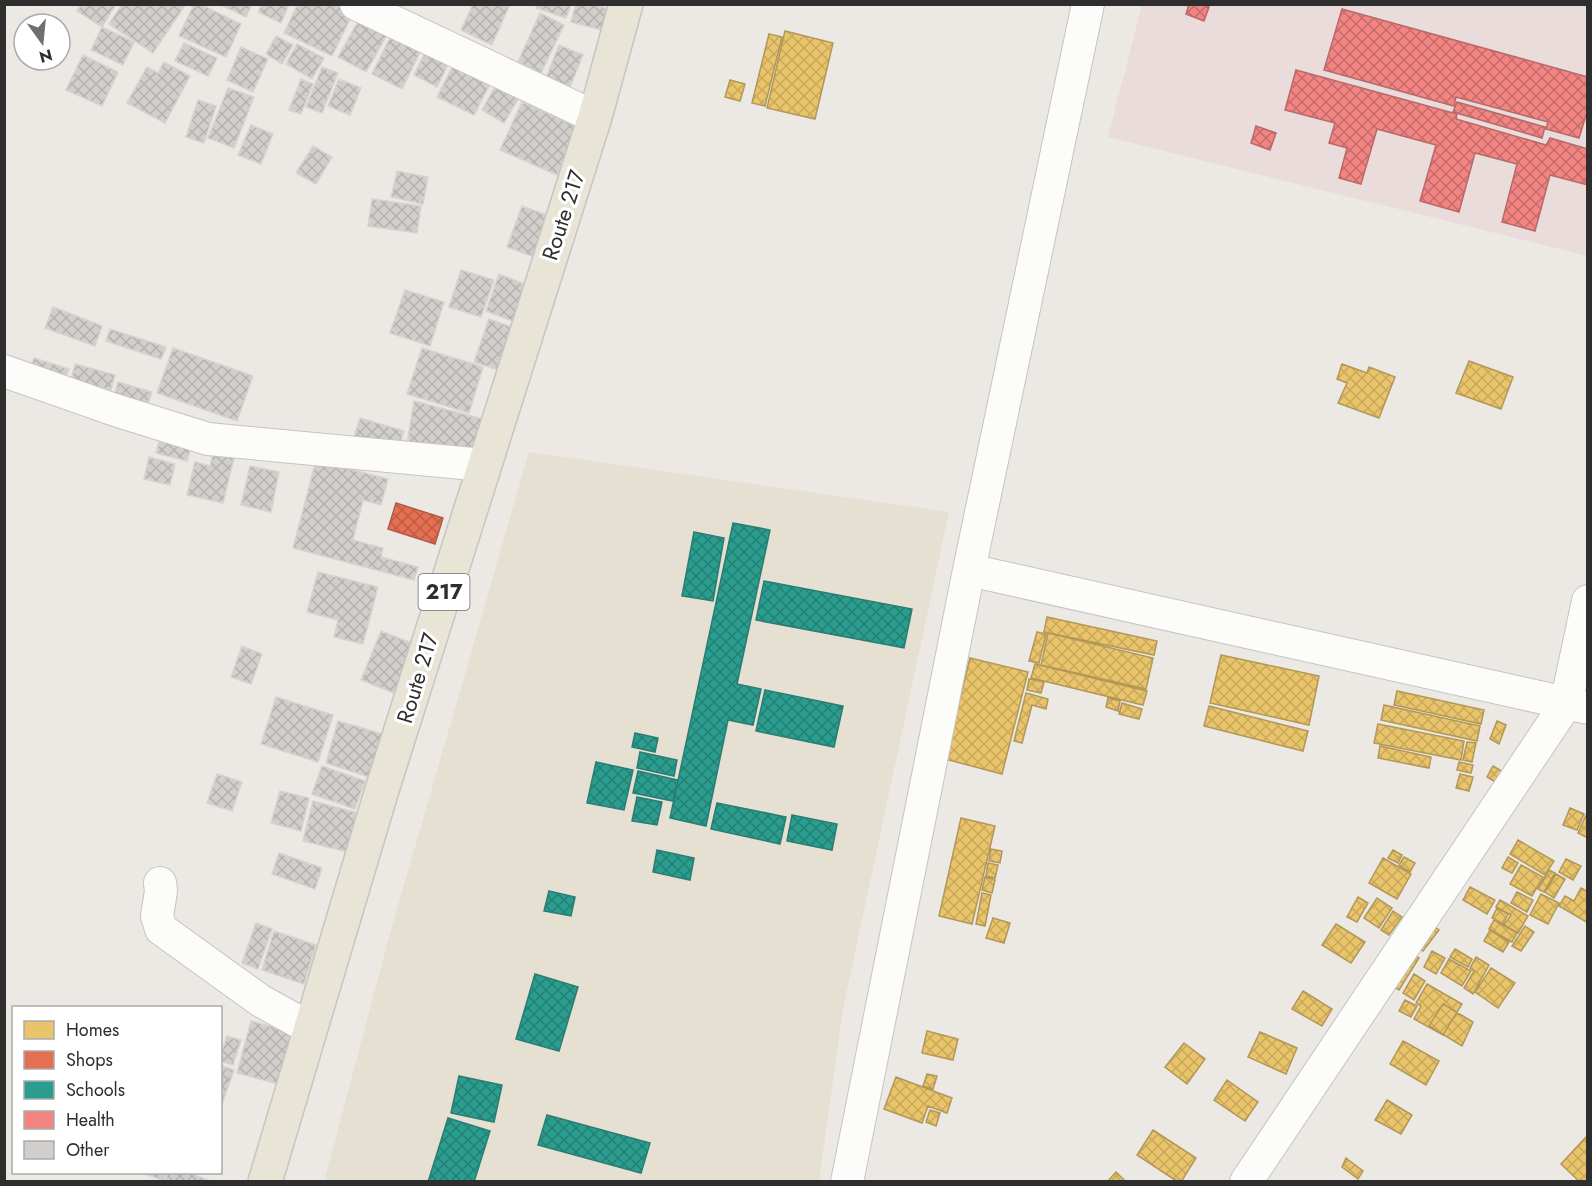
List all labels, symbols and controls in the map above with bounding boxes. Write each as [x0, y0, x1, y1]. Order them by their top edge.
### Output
north arrow [12, 12, 72, 72]
text: N [37, 43, 55, 69]
street label: Route 217 [533, 165, 593, 264]
road number: 217 [418, 574, 470, 610]
street label: Route 217 [388, 628, 446, 727]
legend [12, 1006, 222, 1174]
text: Homes [66, 1017, 119, 1043]
text: Shops [66, 1047, 113, 1073]
text: Schools [66, 1077, 125, 1103]
text: Health [66, 1107, 115, 1133]
text: Other [66, 1137, 110, 1163]

